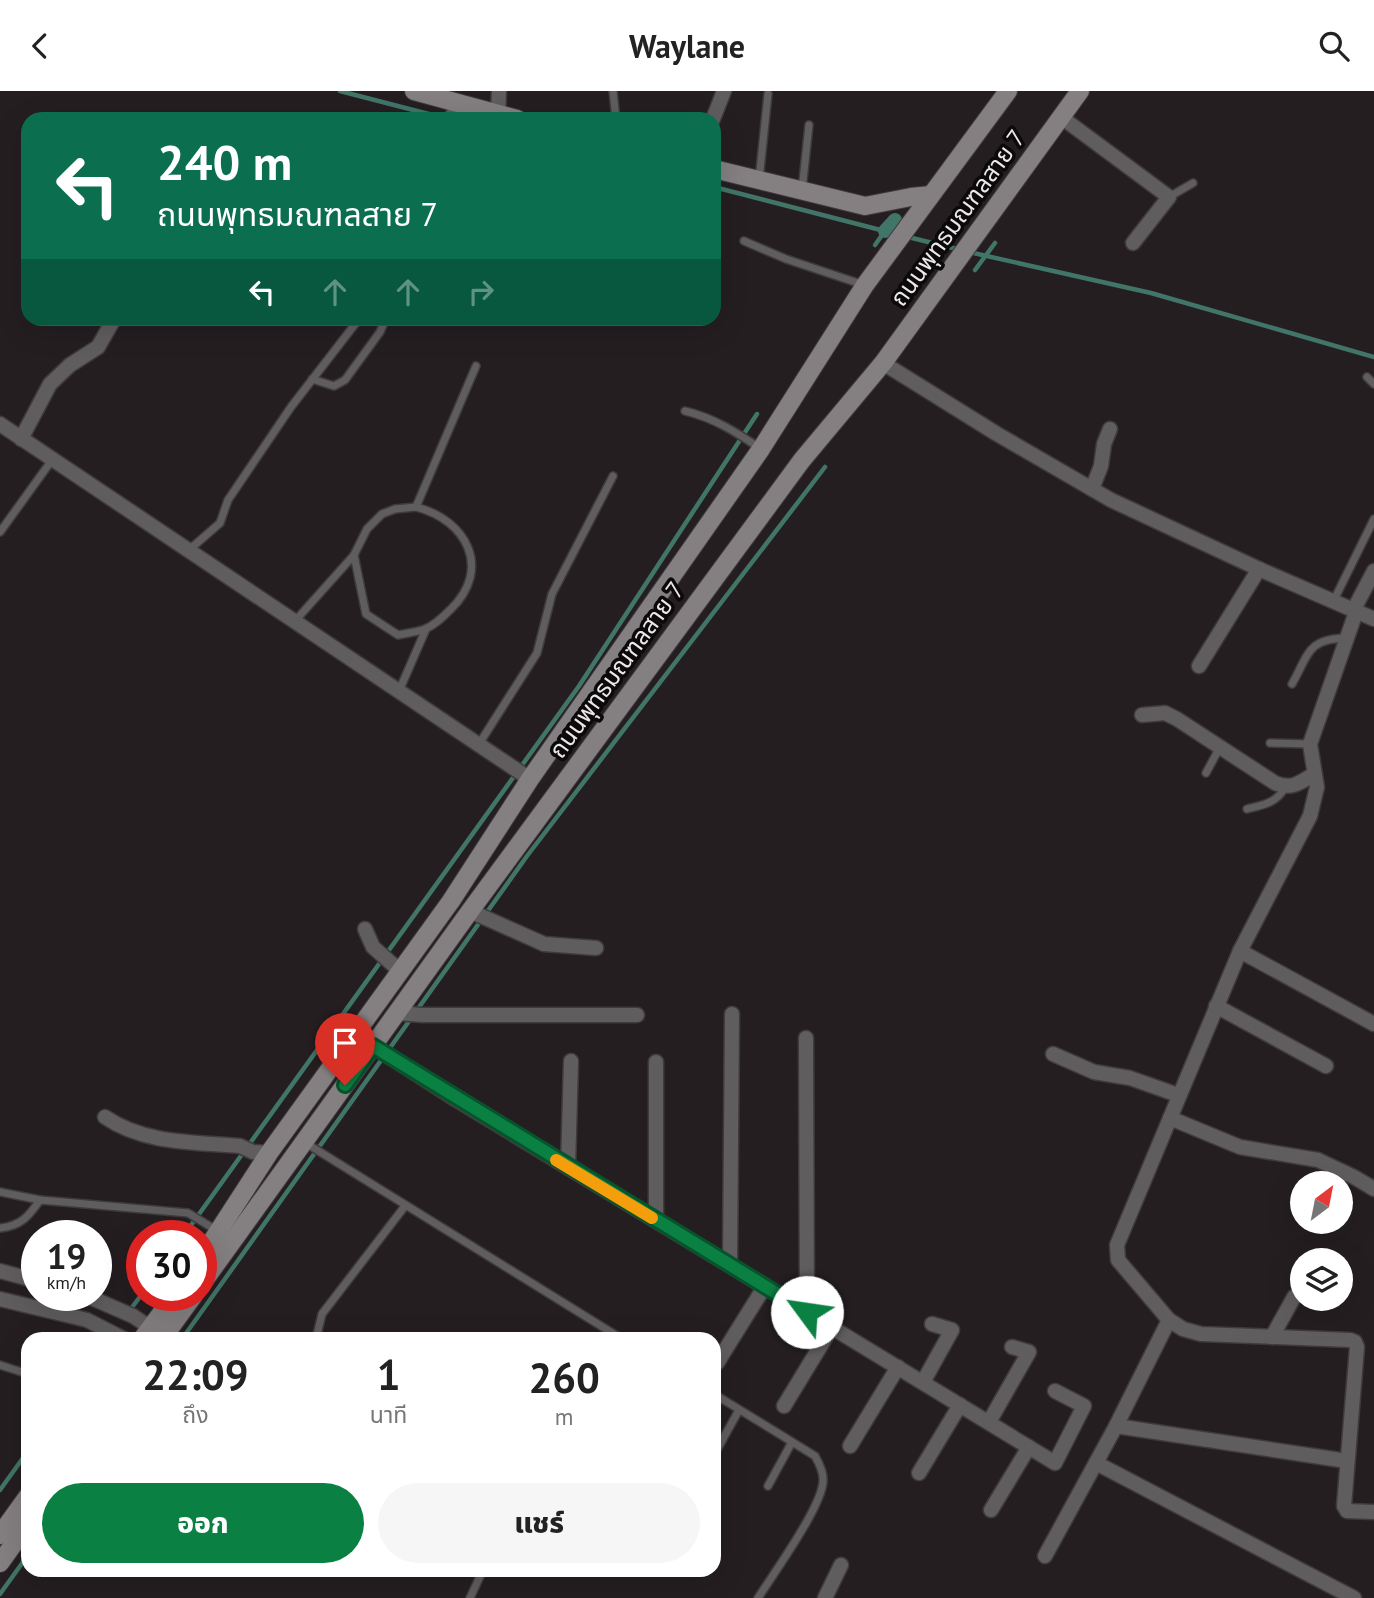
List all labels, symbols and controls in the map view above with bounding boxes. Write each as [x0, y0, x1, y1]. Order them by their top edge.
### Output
text: Waylane [629, 25, 745, 67]
icon: back [21, 27, 59, 65]
icon: search [1315, 27, 1353, 65]
street label: ถนนพุทธมณฑลสาย 7 [883, 123, 1032, 312]
text: 240 m [157, 130, 292, 194]
icon: left [42, 140, 133, 231]
text: ถนนพุทธมณฑลสาย 7 [157, 193, 438, 235]
icon: left [243, 273, 281, 311]
icon: ahead [316, 273, 354, 311]
icon: ahead [389, 273, 427, 311]
icon: right [462, 273, 500, 311]
street label: ถนนพุทธมณฑลสาย 7 [542, 575, 691, 764]
pin [315, 1013, 375, 1085]
icon: arrive [326, 1024, 364, 1062]
north arrow [1290, 1171, 1353, 1234]
map controls [1290, 1171, 1353, 1311]
speed limit sign: 30 [126, 1220, 217, 1311]
text: 19 [47, 1233, 86, 1279]
button: layers [1290, 1248, 1353, 1311]
text: km/h [47, 1271, 86, 1294]
position arrow [770, 1275, 844, 1349]
text: 22:09 [142, 1347, 249, 1402]
text: 1 [377, 1347, 400, 1402]
text: 260 [528, 1350, 600, 1405]
text: ถึง [182, 1400, 209, 1429]
text: นาที [370, 1400, 407, 1429]
text: m [555, 1402, 573, 1431]
button: ออก [42, 1483, 364, 1563]
button: แชร์ [378, 1483, 700, 1563]

